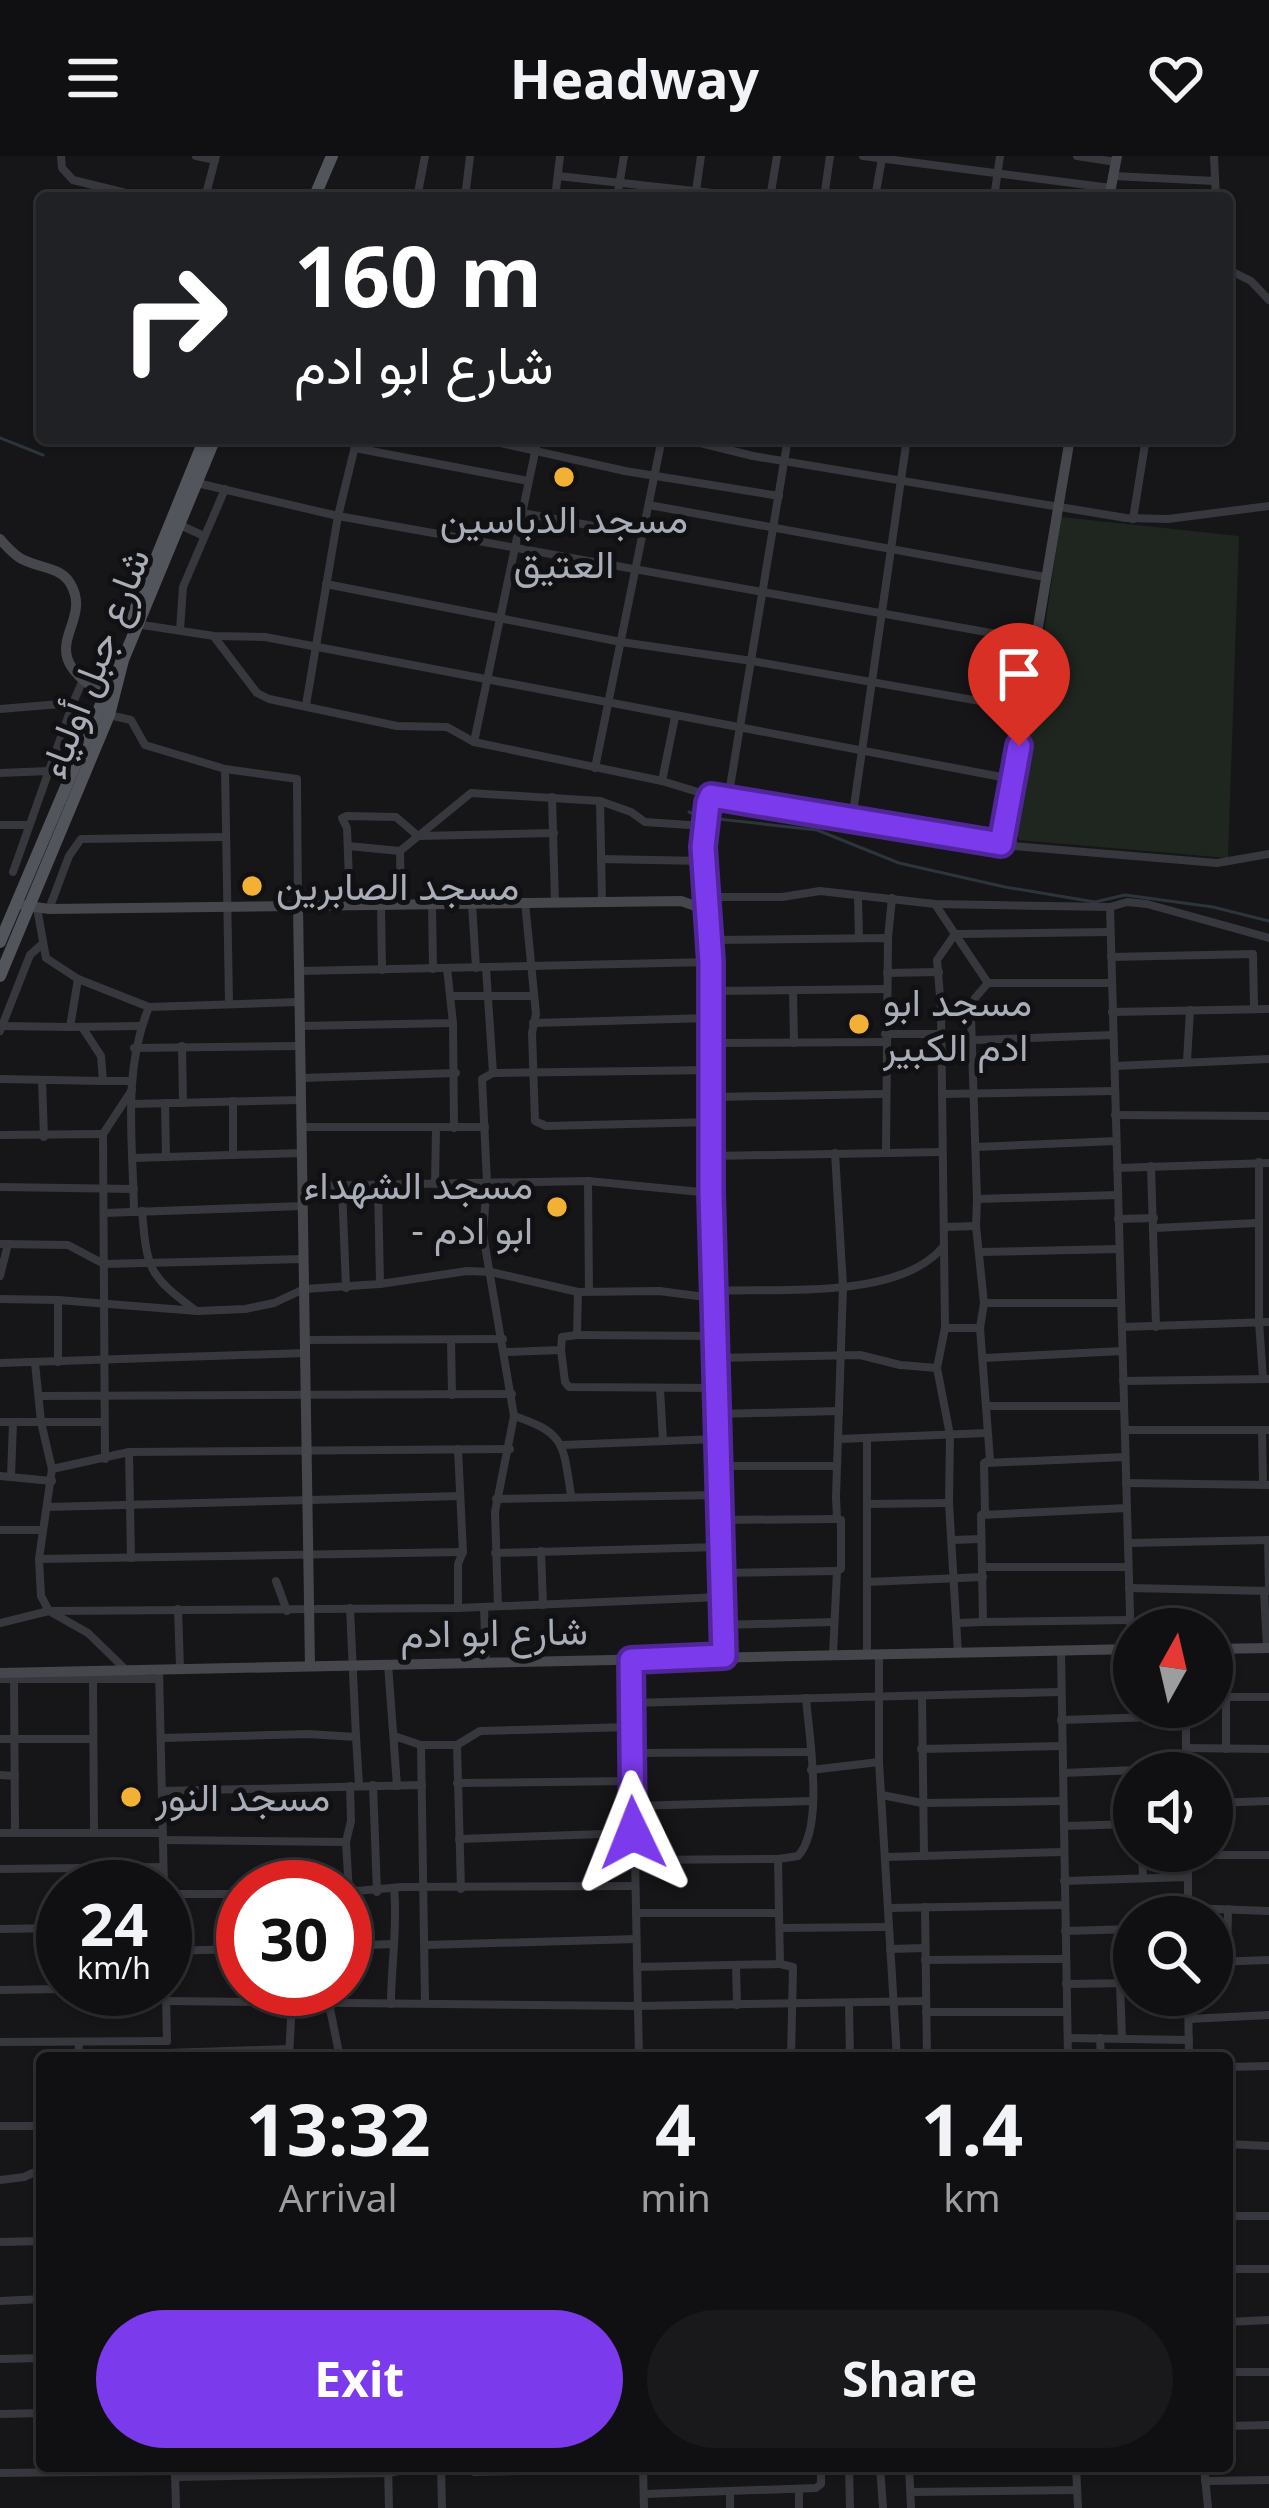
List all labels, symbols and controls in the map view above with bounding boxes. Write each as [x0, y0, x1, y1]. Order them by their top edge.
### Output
text: Headway [510, 41, 759, 115]
icon: menu [60, 45, 126, 111]
icon: heart [1143, 45, 1209, 111]
text: 160 m [294, 217, 542, 332]
icon: right [96, 240, 252, 396]
text: شارع ابو ادم [294, 326, 554, 400]
marker: مسجد الدباسين العتيق [551, 464, 577, 490]
place label: مسجد الدباسين العتيق [440, 491, 688, 589]
street label: شارع جبل أولياء [24, 540, 163, 786]
pin [968, 623, 1070, 746]
icon: arrive [986, 641, 1052, 707]
place label: مسجد الصابرين [276, 858, 519, 911]
marker: مسجد الصابرين [239, 873, 265, 899]
place label: مسجد ابو ادم الكبير [882, 974, 1032, 1073]
marker: مسجد ابو ادم الكبير [846, 1011, 872, 1037]
place label: مسجد الشهداء - ابو ادم [304, 1157, 533, 1256]
marker: مسجد الشهداء - ابو ادم [544, 1194, 570, 1220]
street label: شارع ابو ادم [400, 1602, 588, 1661]
north arrow [1113, 1608, 1233, 1728]
map controls [1113, 1608, 1233, 2016]
button: sound [1113, 1752, 1233, 1872]
place label: مسجد النور [154, 1769, 330, 1822]
position arrow [570, 1770, 696, 1896]
marker: مسجد النور [118, 1784, 144, 1810]
speed limit sign: 30 [216, 1860, 372, 2016]
text: 24 [80, 1882, 148, 1964]
button: search [1113, 1896, 1233, 2016]
text: km/h [77, 1947, 151, 1988]
text: 13:32 [246, 2079, 431, 2177]
text: 4 [655, 2079, 696, 2177]
text: 1.4 [921, 2079, 1023, 2177]
text: Arrival [279, 2170, 398, 2223]
text: min [640, 2170, 711, 2223]
text: km [943, 2170, 1001, 2223]
button: Exit [96, 2310, 623, 2448]
button: Share [647, 2310, 1173, 2448]

